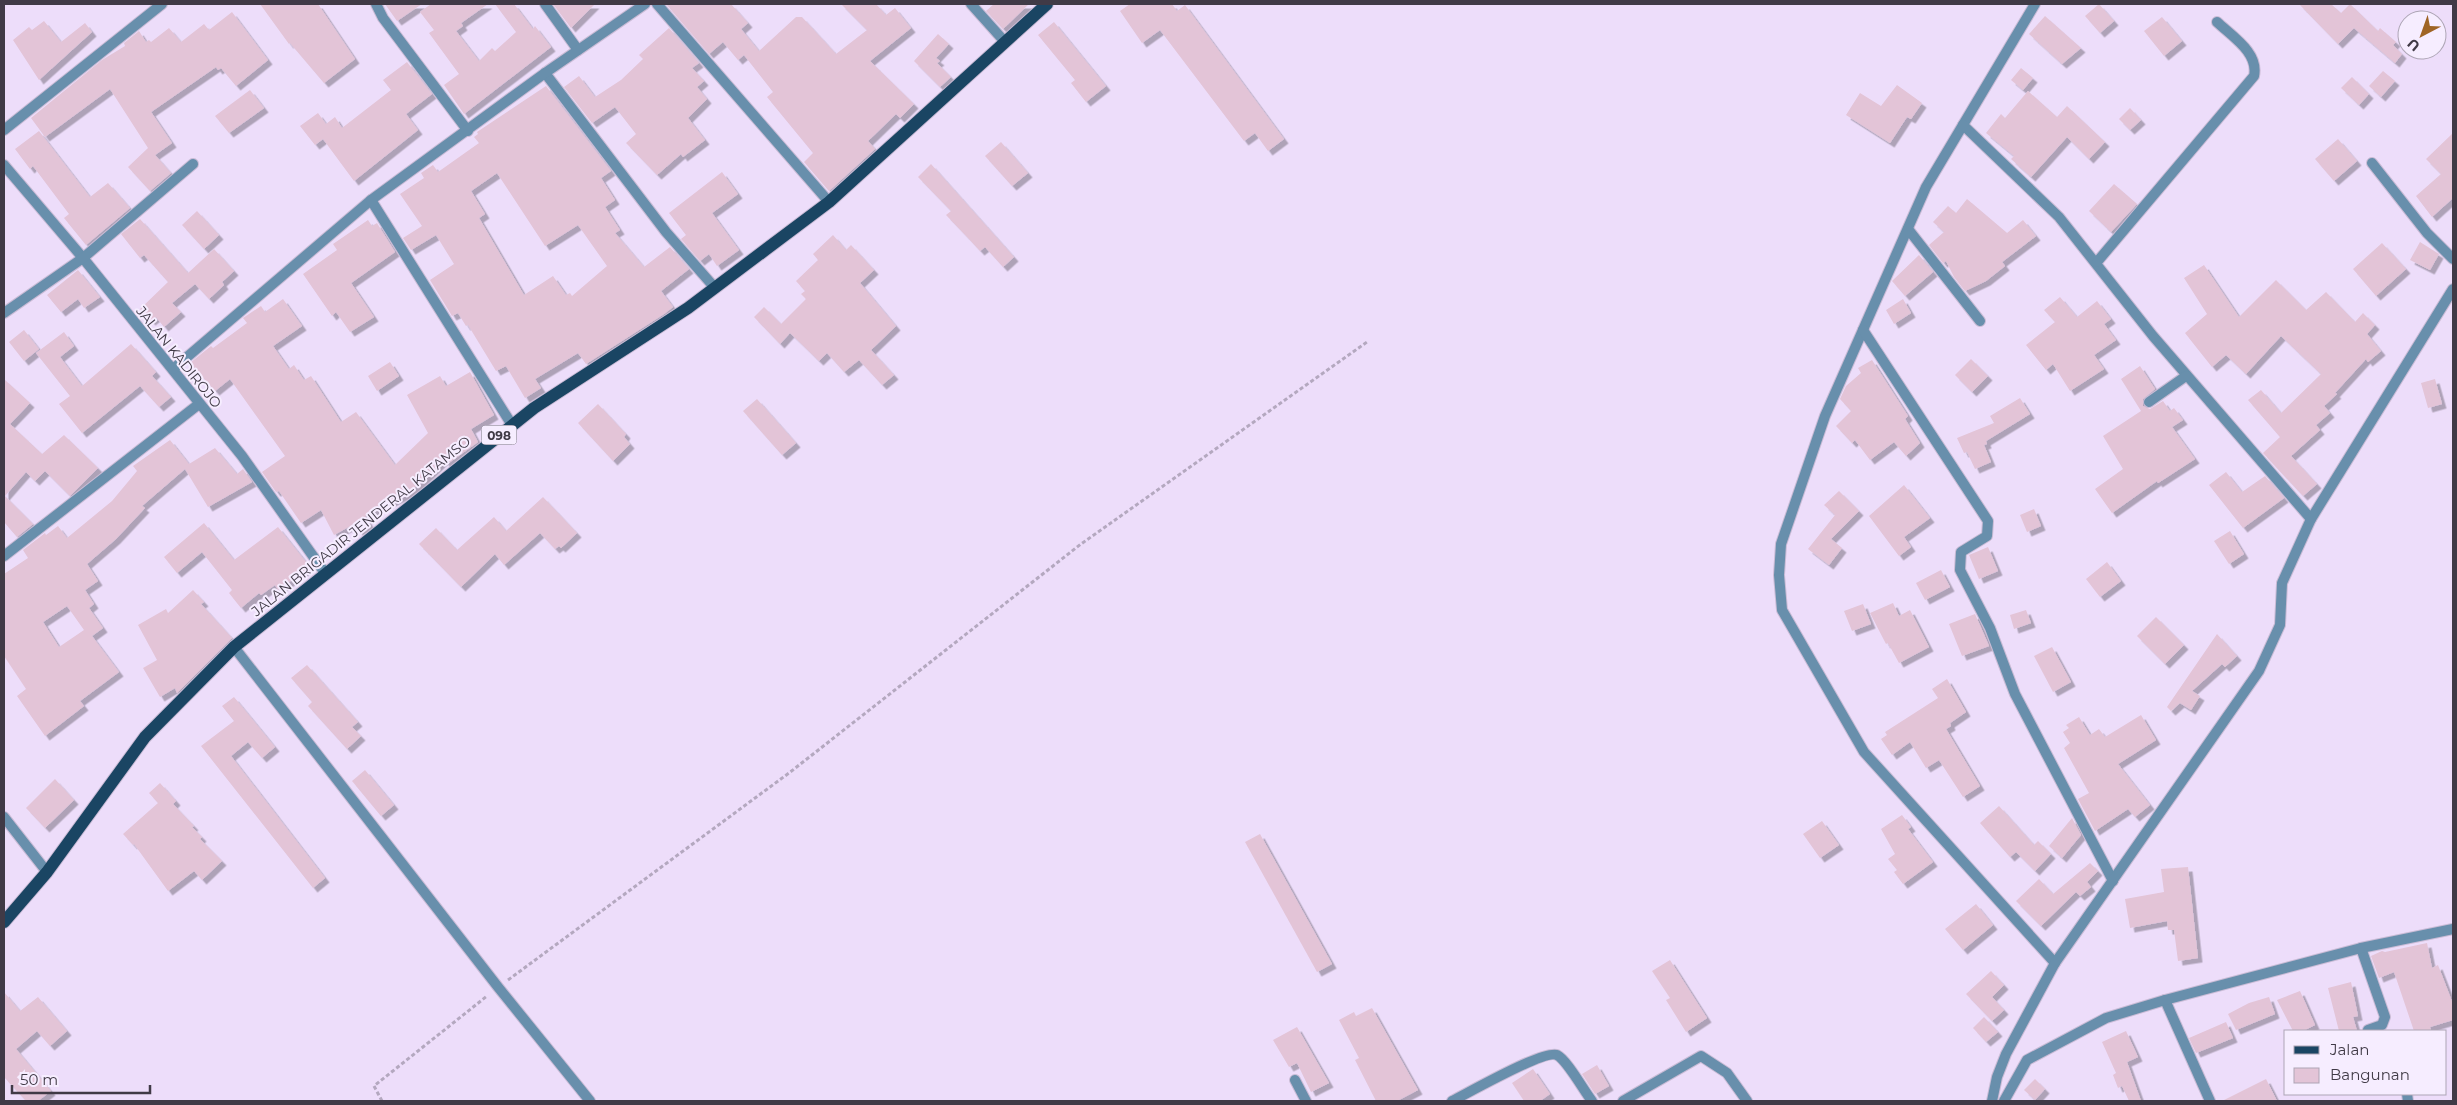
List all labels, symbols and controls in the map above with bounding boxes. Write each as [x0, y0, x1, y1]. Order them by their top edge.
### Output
north arrow [2397, 10, 2447, 60]
text: U [2403, 34, 2424, 55]
street label: JALAN KADIROJO [132, 302, 226, 412]
road number: 098 [482, 426, 516, 444]
street label: JALAN BRIGADIR JENDERAL KATAMSO [247, 432, 474, 621]
legend [2284, 1030, 2447, 1095]
text: Jalan [2329, 1040, 2369, 1059]
scale bar [12, 1062, 150, 1094]
text: Bangunan [2330, 1065, 2410, 1084]
text: 50 m [20, 1070, 58, 1089]

